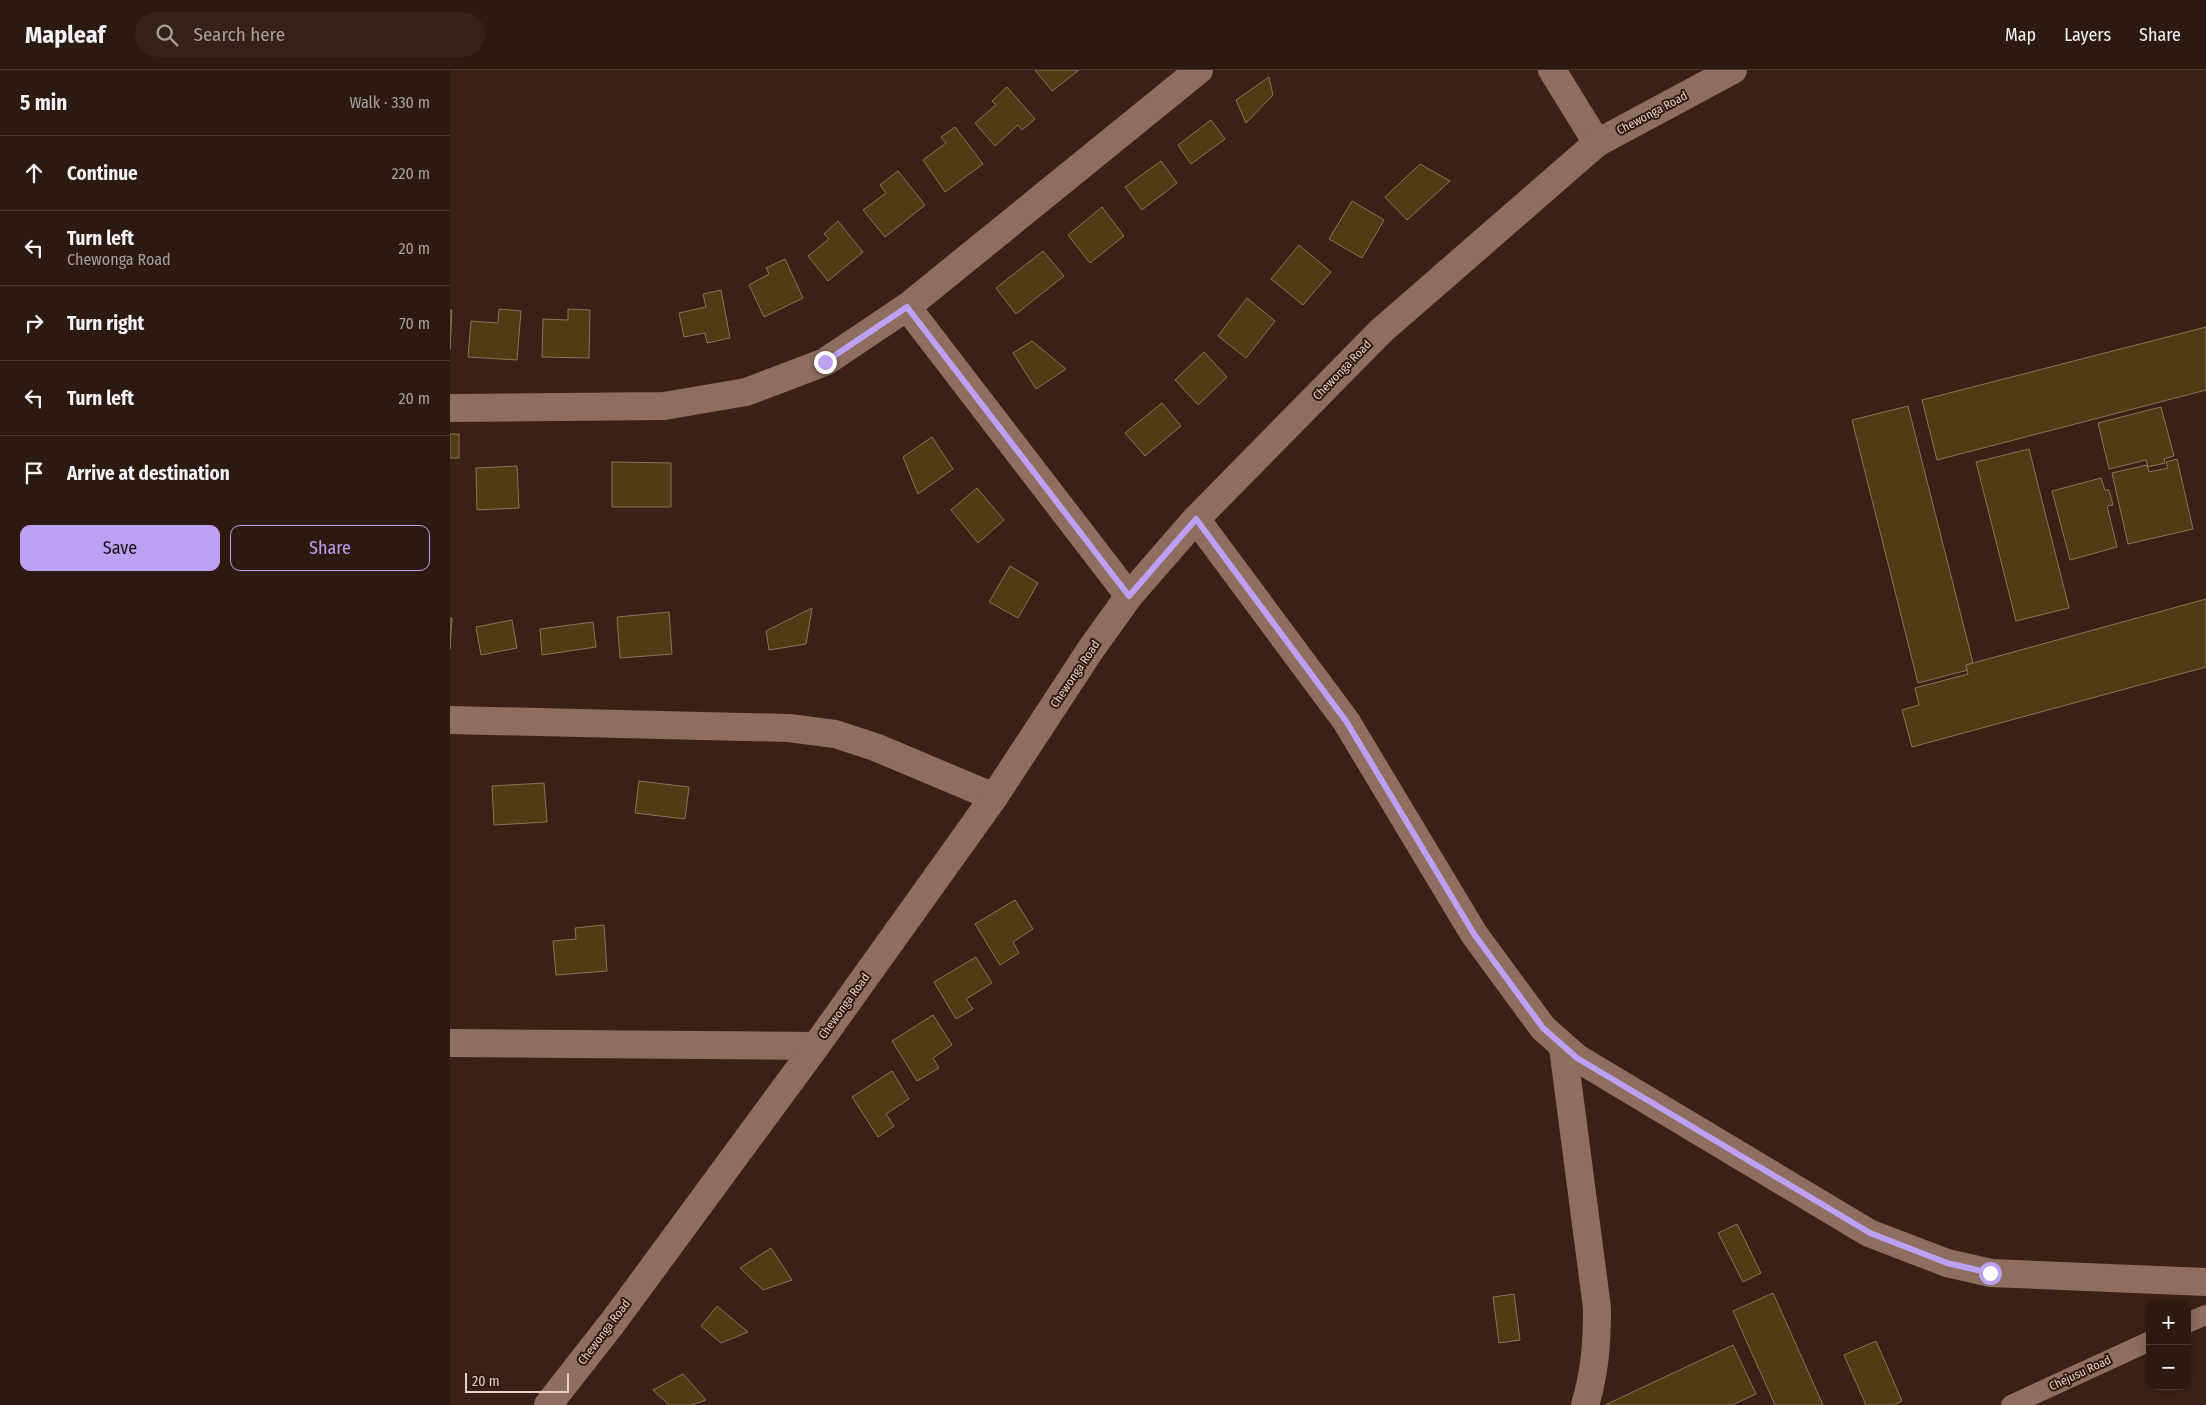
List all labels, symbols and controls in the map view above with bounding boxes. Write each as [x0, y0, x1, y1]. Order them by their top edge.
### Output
search box [135, 12, 485, 57]
text: Mapleaf [25, 21, 105, 49]
icon: search [153, 21, 181, 49]
text: Search here [193, 23, 285, 46]
text: Map [2005, 24, 2036, 46]
text: Layers [2064, 24, 2111, 46]
text: Share [2139, 24, 2181, 46]
street label: Chewonga Road [1614, 89, 1690, 137]
text: 5 min [20, 90, 67, 116]
text: Walk · 330 m [349, 93, 430, 112]
icon: ahead [20, 159, 48, 187]
text: Continue [67, 162, 138, 185]
text: 220 m [391, 164, 430, 183]
text: Turn left [67, 227, 134, 250]
icon: left [20, 234, 48, 262]
text: 20 m [399, 239, 430, 258]
text: Chewonga Road [67, 250, 171, 269]
icon: right [20, 309, 48, 337]
text: Turn right [67, 312, 144, 335]
text: 70 m [399, 314, 430, 333]
street label: Chewonga Road [1310, 337, 1374, 403]
route end [814, 351, 837, 374]
icon: left [20, 384, 48, 412]
text: Turn left [67, 387, 134, 410]
text: 20 m [399, 389, 430, 408]
icon: arrive [20, 459, 48, 487]
text: Arrive at destination [67, 462, 230, 485]
button: Save [20, 525, 220, 571]
button: Share [230, 525, 430, 571]
street label: Chewonga Road [1047, 638, 1103, 710]
street label: Chewonga Road [815, 970, 873, 1042]
route start [1979, 1262, 2002, 1285]
street label: Chewonga Road [575, 1297, 633, 1367]
map controls [2146, 1300, 2191, 1390]
button: + [2146, 1300, 2191, 1345]
button: − [2146, 1345, 2191, 1390]
street label: Chejusu Road [2047, 1353, 2113, 1393]
scale bar [465, 1370, 569, 1393]
text: 20 m [472, 1373, 500, 1390]

